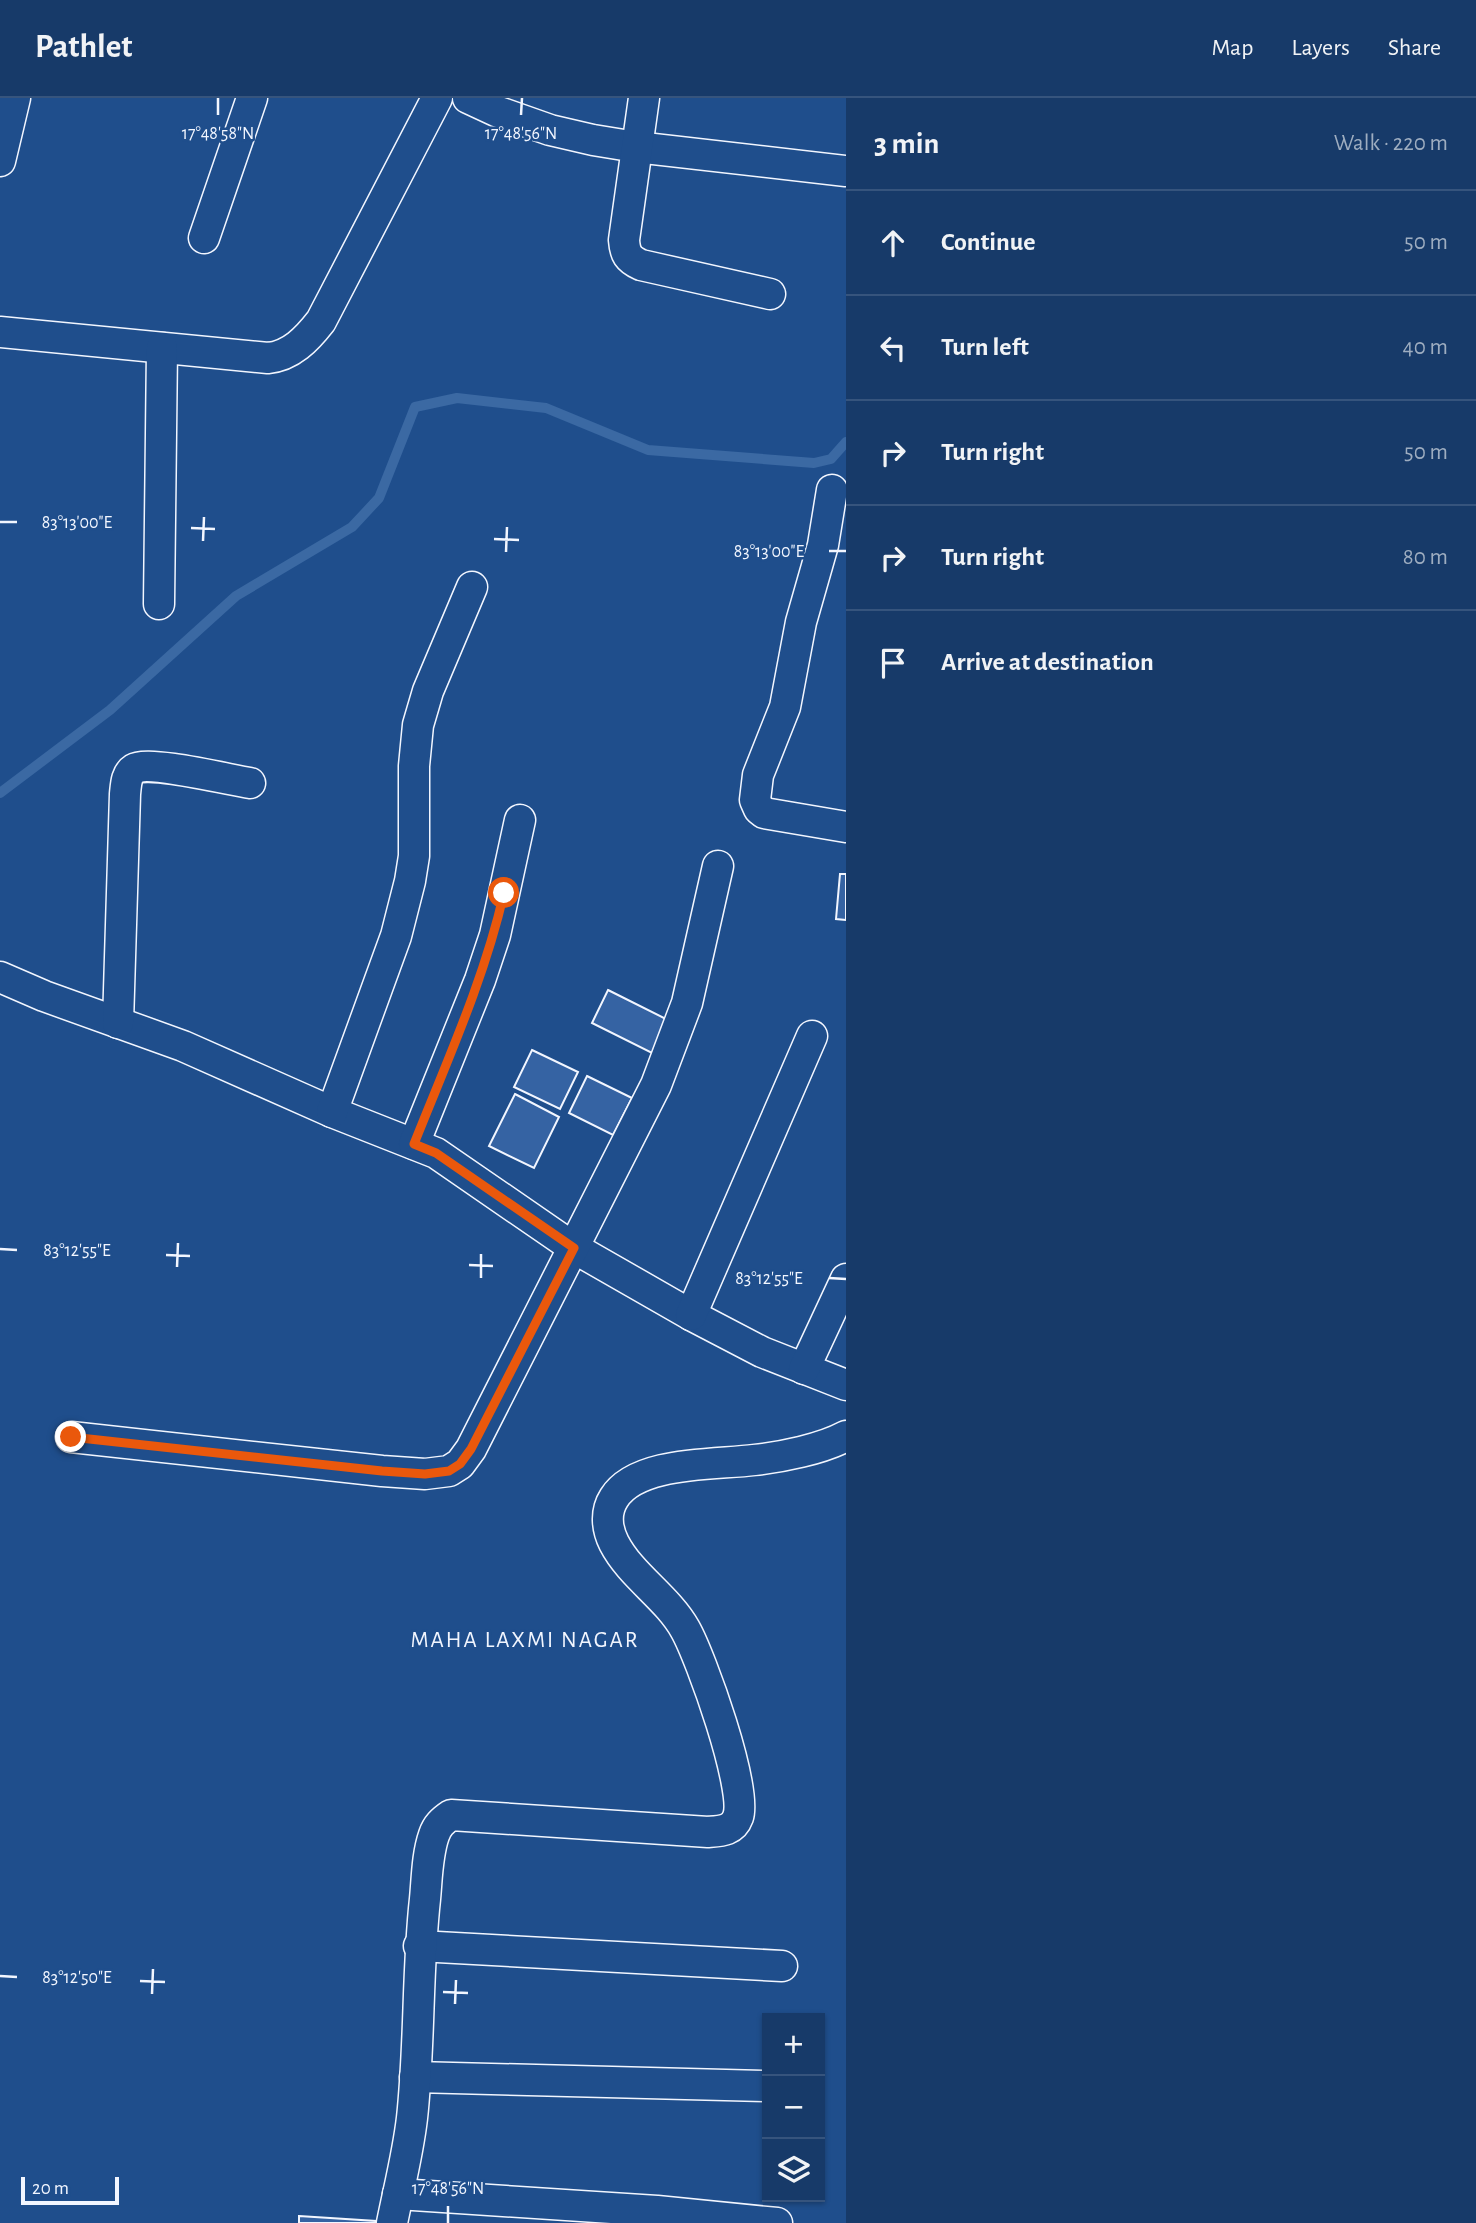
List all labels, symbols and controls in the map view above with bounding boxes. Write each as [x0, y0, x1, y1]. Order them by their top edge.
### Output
text: Pathlet [35, 31, 133, 64]
text: Map [1211, 36, 1253, 60]
text: Layers [1291, 36, 1350, 60]
text: Share [1388, 36, 1441, 60]
text: 17°48'58"N [182, 125, 254, 143]
text: 17°48'56"N [485, 125, 557, 143]
text: 3 min [874, 129, 939, 159]
text: Walk · 220 m [1334, 132, 1448, 155]
icon: ahead [874, 224, 912, 262]
text: Continue [941, 229, 1036, 255]
text: 50 m [1404, 231, 1448, 254]
icon: left [874, 329, 912, 367]
text: Turn left [941, 334, 1029, 360]
text: 40 m [1403, 336, 1448, 359]
icon: right [874, 434, 912, 472]
text: Turn right [941, 439, 1044, 465]
text: 50 m [1404, 441, 1448, 464]
text: 83°13'00"E [42, 514, 113, 532]
icon: right [874, 539, 912, 577]
text: 83°13'00"E [734, 543, 805, 561]
text: Turn right [941, 544, 1044, 570]
text: 80 m [1403, 546, 1448, 569]
icon: arrive [874, 644, 912, 682]
text: Arrive at destination [941, 649, 1154, 675]
route start [488, 877, 519, 908]
text: 83°12'55"E [43, 1242, 111, 1260]
text: 83°12'55"E [735, 1270, 803, 1288]
route end [55, 1421, 86, 1452]
district label: MAHA LAXMI NAGAR [410, 1629, 640, 1652]
text: 83°12'50"E [42, 1969, 112, 1987]
map controls [762, 2013, 825, 2202]
button: + [762, 2013, 825, 2076]
button: − [762, 2076, 825, 2139]
button: layers [762, 2139, 825, 2202]
scale bar [21, 2174, 119, 2206]
text: 20 m [32, 2179, 69, 2198]
text: 17°48'56"N [412, 2180, 484, 2198]

